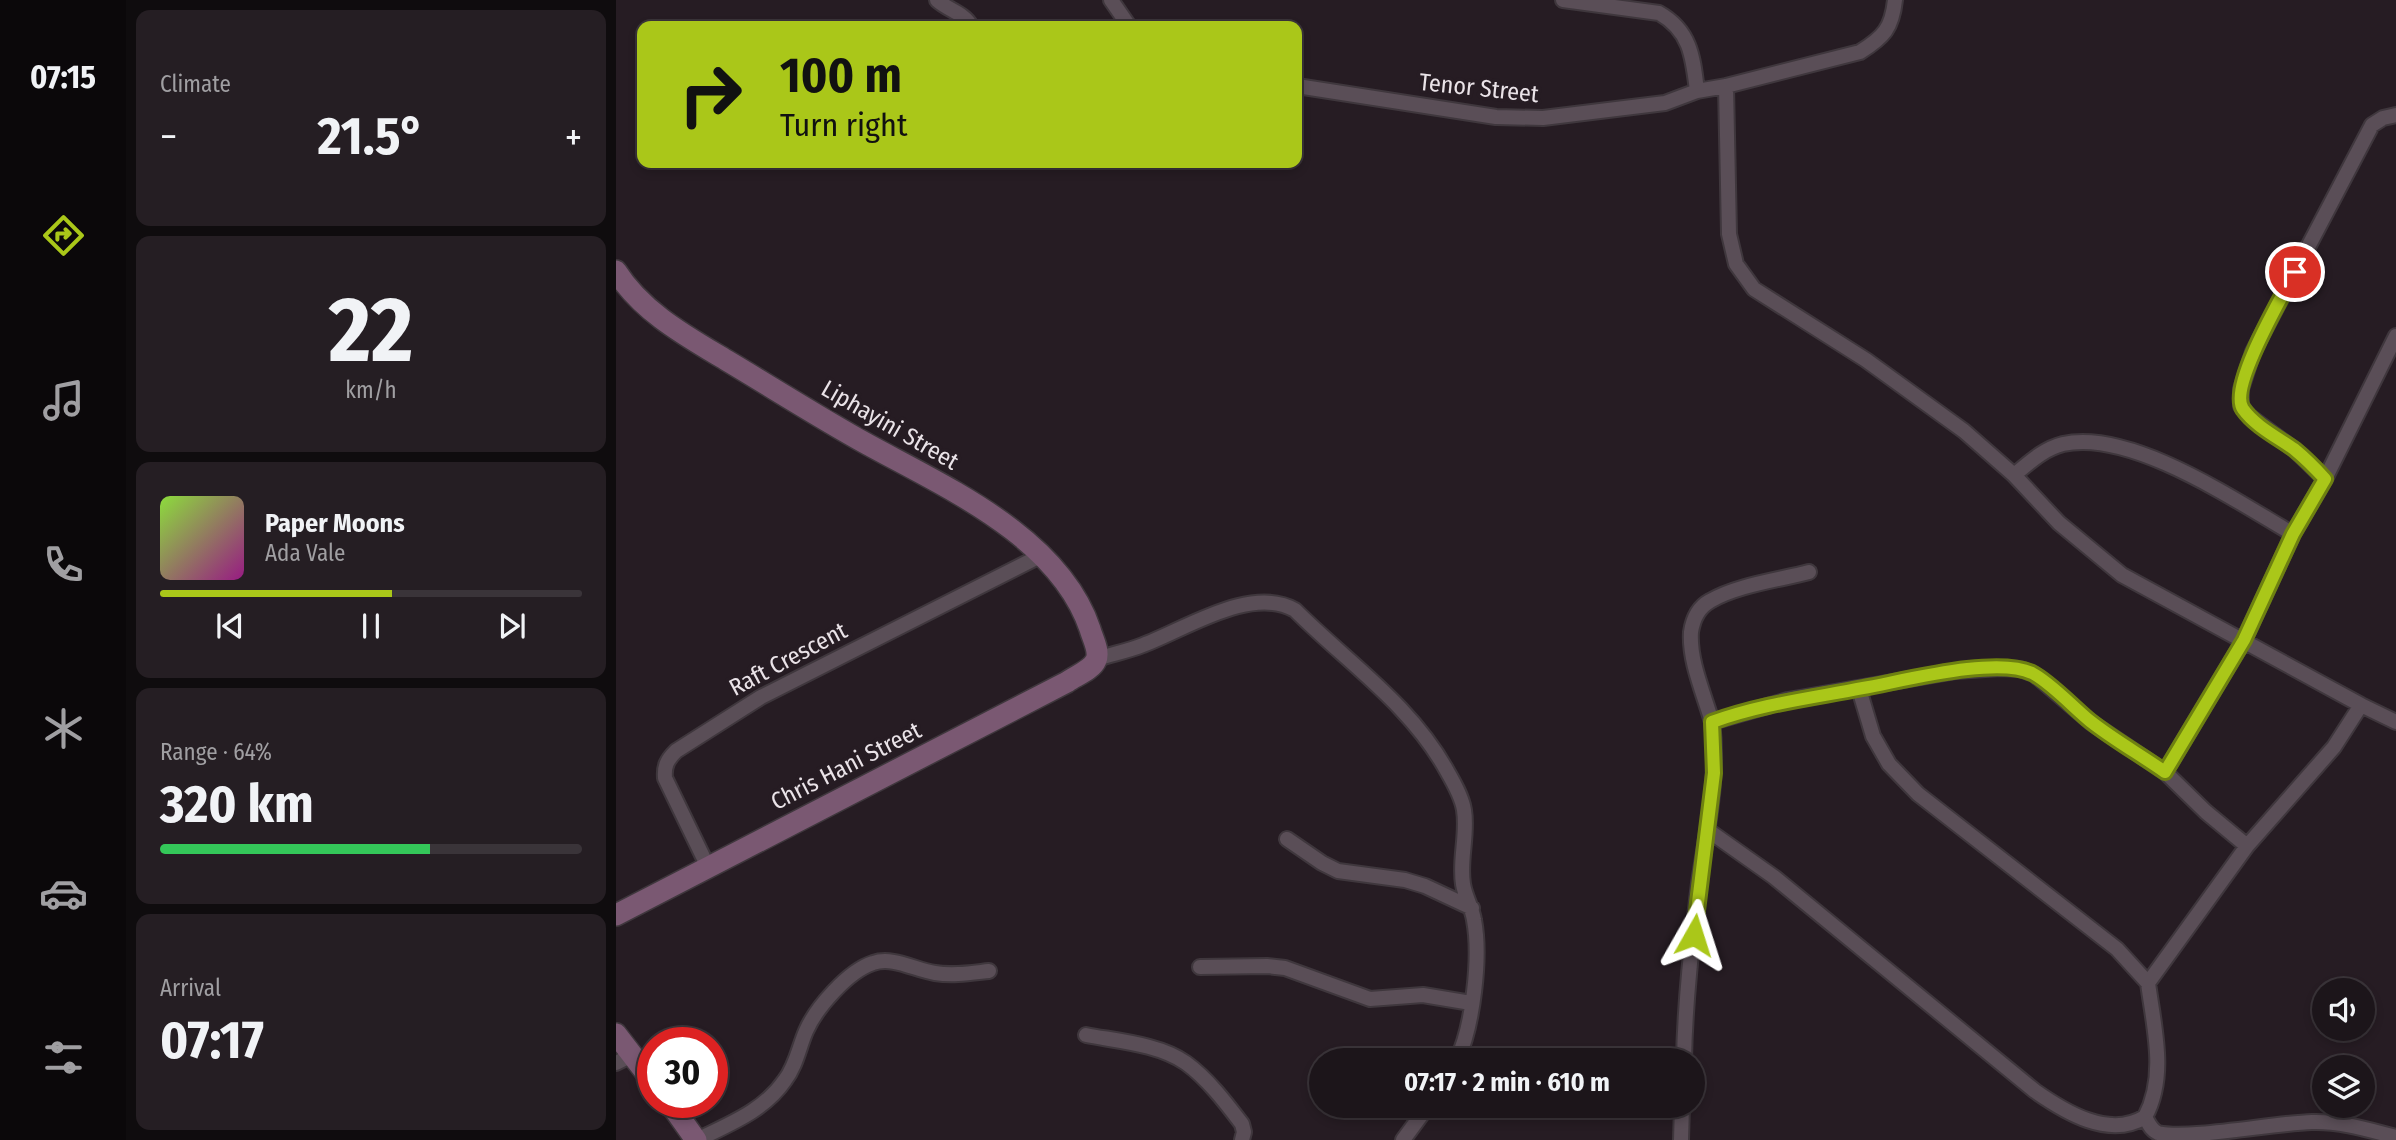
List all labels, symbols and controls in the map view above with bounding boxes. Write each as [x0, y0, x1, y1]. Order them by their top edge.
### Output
text: 100 m [780, 46, 902, 105]
icon: right [665, 49, 756, 140]
text: 07:15 [30, 58, 96, 96]
street label: Tenor Street [1418, 68, 1540, 108]
text: Climate [160, 70, 231, 98]
text: 21.5° [317, 105, 424, 168]
text: Turn right [780, 106, 907, 144]
text: − [160, 114, 177, 160]
text: + [565, 114, 582, 160]
icon: directions [39, 211, 88, 260]
pin [2265, 242, 2325, 302]
icon: arrive [2276, 253, 2314, 291]
text: 22 [329, 276, 413, 385]
street label: Liphayini Street [816, 374, 964, 476]
icon: music [39, 376, 88, 425]
text: km/h [345, 376, 397, 404]
text: Paper Moons [265, 508, 405, 539]
text: Ada Vale [265, 539, 345, 567]
icon: phone [39, 540, 88, 589]
icon: previous [211, 607, 249, 645]
icon: pause [352, 607, 390, 645]
icon: next [493, 607, 531, 645]
street label: Raft Crescent [724, 616, 852, 702]
icon: climate [39, 704, 88, 753]
street label: Chris Hani Street [766, 716, 926, 816]
text: Range · 64% [160, 738, 272, 766]
text: 320 km [160, 773, 314, 836]
icon: car [39, 869, 88, 918]
position arrow [1657, 898, 1731, 972]
text: Arrival [160, 974, 221, 1002]
map controls [2312, 978, 2375, 1118]
button: sound [2312, 978, 2375, 1041]
text: 07:17 [160, 1009, 264, 1072]
speed limit sign: 30 [637, 1027, 728, 1118]
icon: filters [39, 1033, 88, 1082]
button: layers [2312, 1055, 2375, 1118]
text: 07:17 · 2 min · 610 m [1404, 1067, 1610, 1098]

